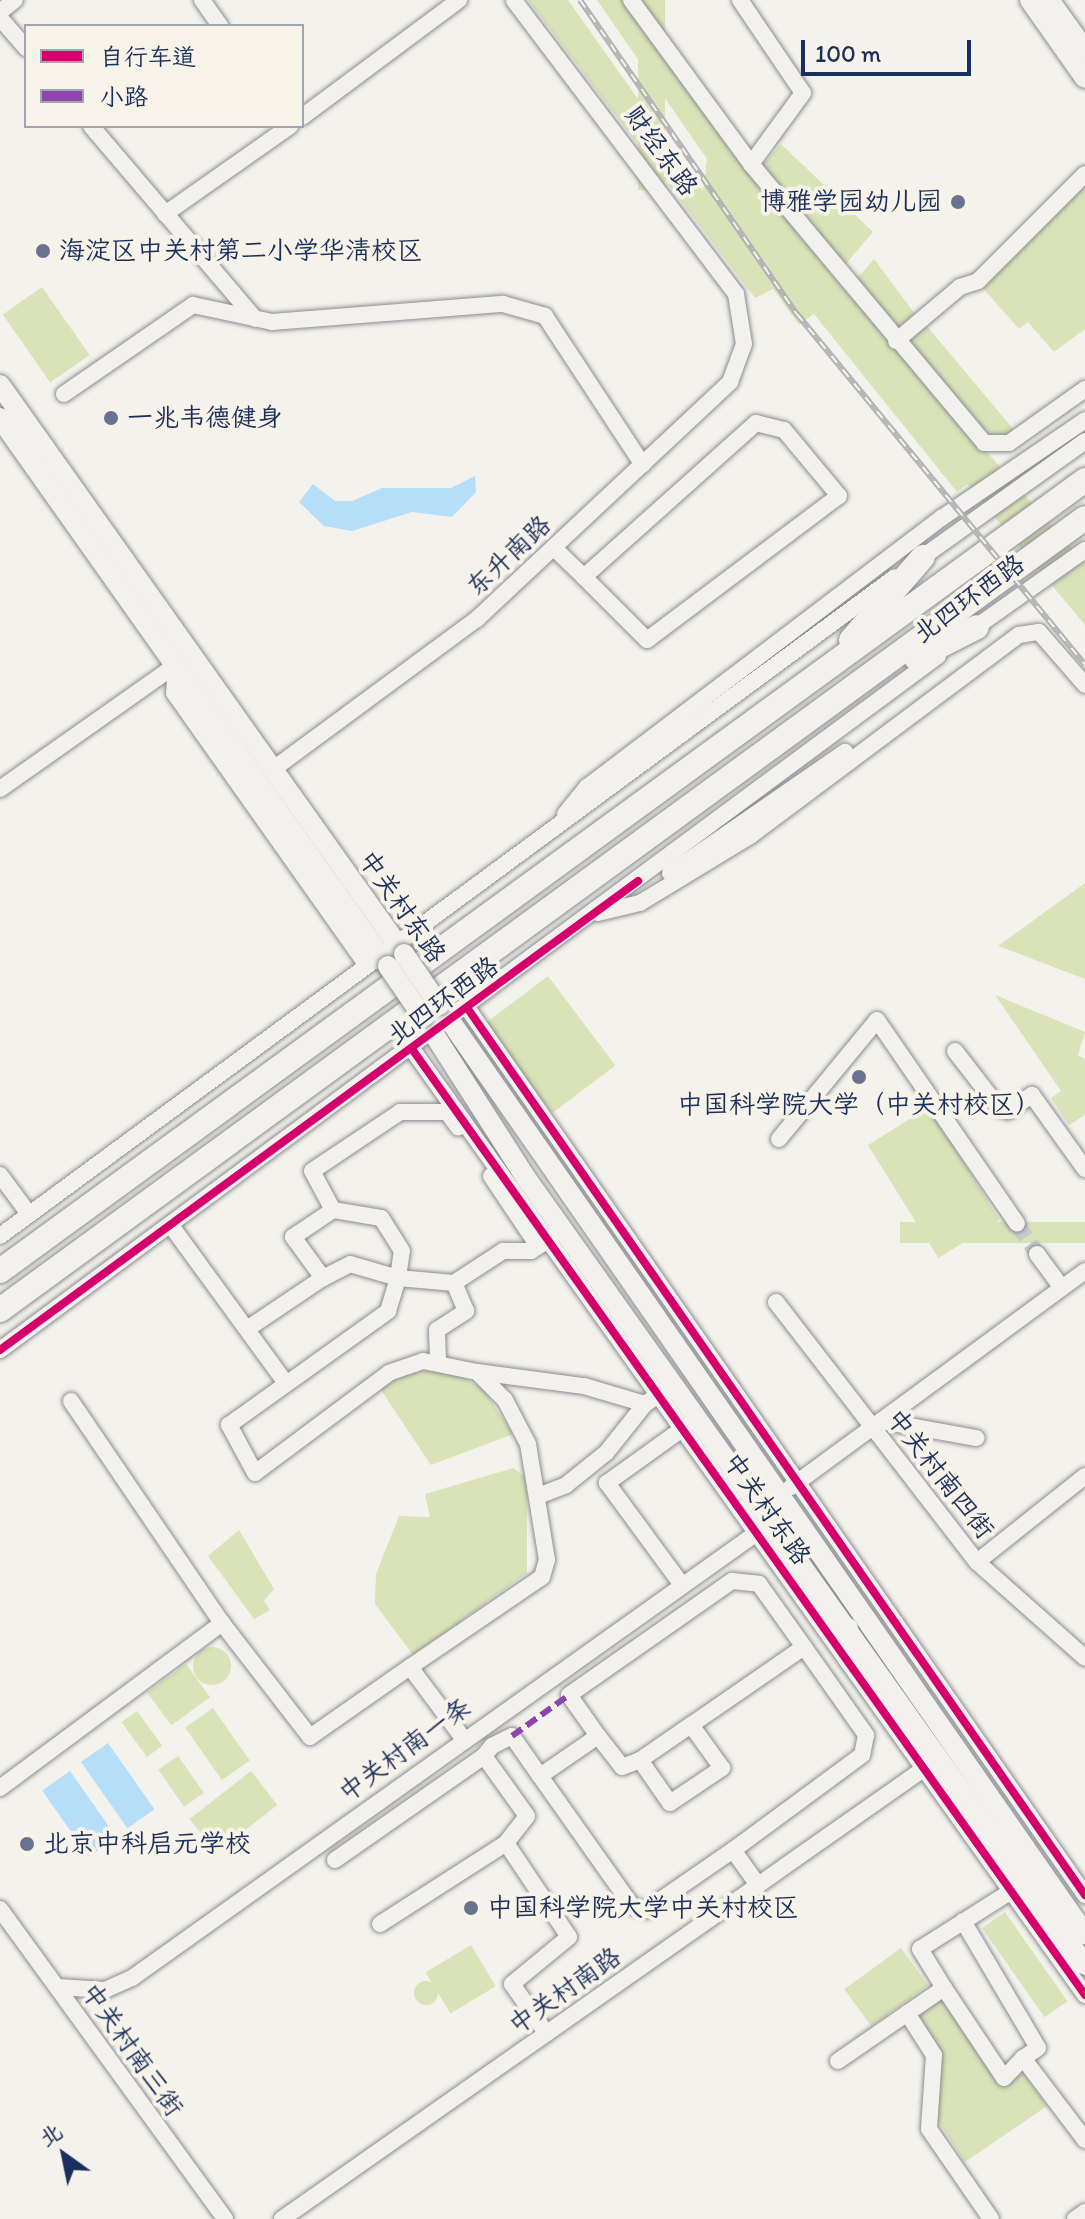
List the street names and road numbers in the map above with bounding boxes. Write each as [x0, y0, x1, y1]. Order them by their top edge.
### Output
street label: 财经东路 [618, 100, 704, 202]
street label: 东升南路 [460, 509, 558, 603]
street label: 北四环西路 [907, 548, 1031, 650]
street label: 中关村东路 [352, 845, 452, 969]
street label: 北四环西路 [381, 950, 505, 1052]
street label: 中关村南四街 [880, 1403, 1000, 1545]
street label: 中关村东路 [717, 1447, 817, 1571]
street label: 中关村南一条 [333, 1692, 477, 1808]
street label: 中关村南路 [503, 1941, 627, 2041]
street label: 中关村南三街 [74, 1977, 190, 2123]

